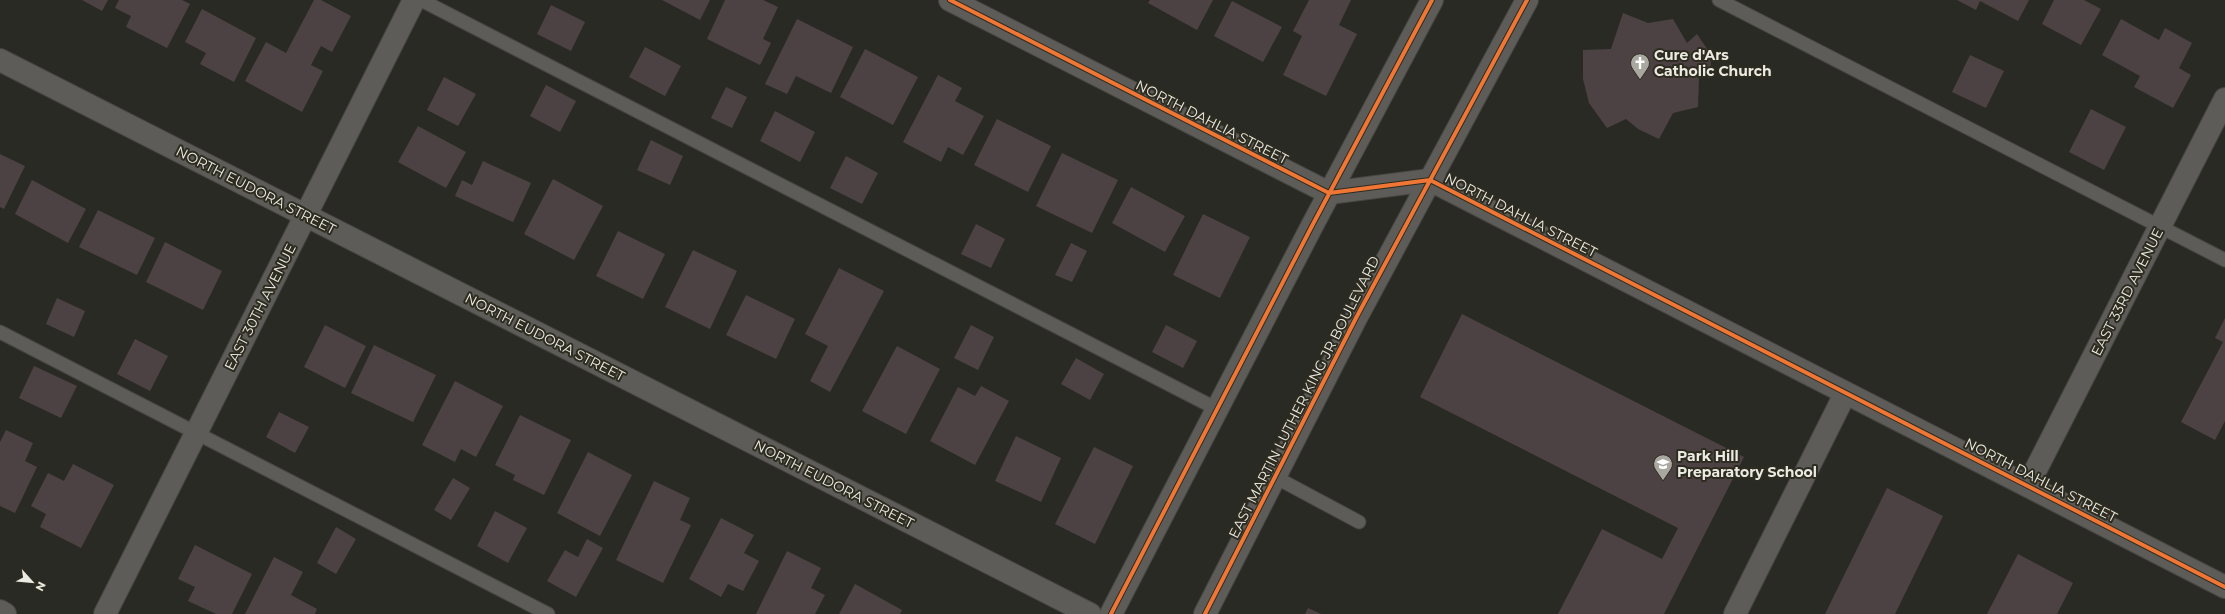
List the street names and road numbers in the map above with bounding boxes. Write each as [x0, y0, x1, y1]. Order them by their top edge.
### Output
street label: NORTH DAHLIA STREET [1133, 76, 1291, 168]
street label: NORTH EUDORA STREET [173, 142, 339, 238]
street label: NORTH DAHLIA STREET [1442, 169, 1600, 261]
street label: EAST 33RD AVENUE [2087, 225, 2167, 359]
street label: EAST 30TH AVENUE [220, 241, 300, 373]
street label: EAST MARTIN LUTHER KING JR BOULEVARD [1225, 253, 1383, 541]
street label: NORTH EUDORA STREET [462, 289, 628, 385]
street label: NORTH DAHLIA STREET [1962, 434, 2120, 526]
street label: NORTH EUDORA STREET [751, 436, 917, 532]

